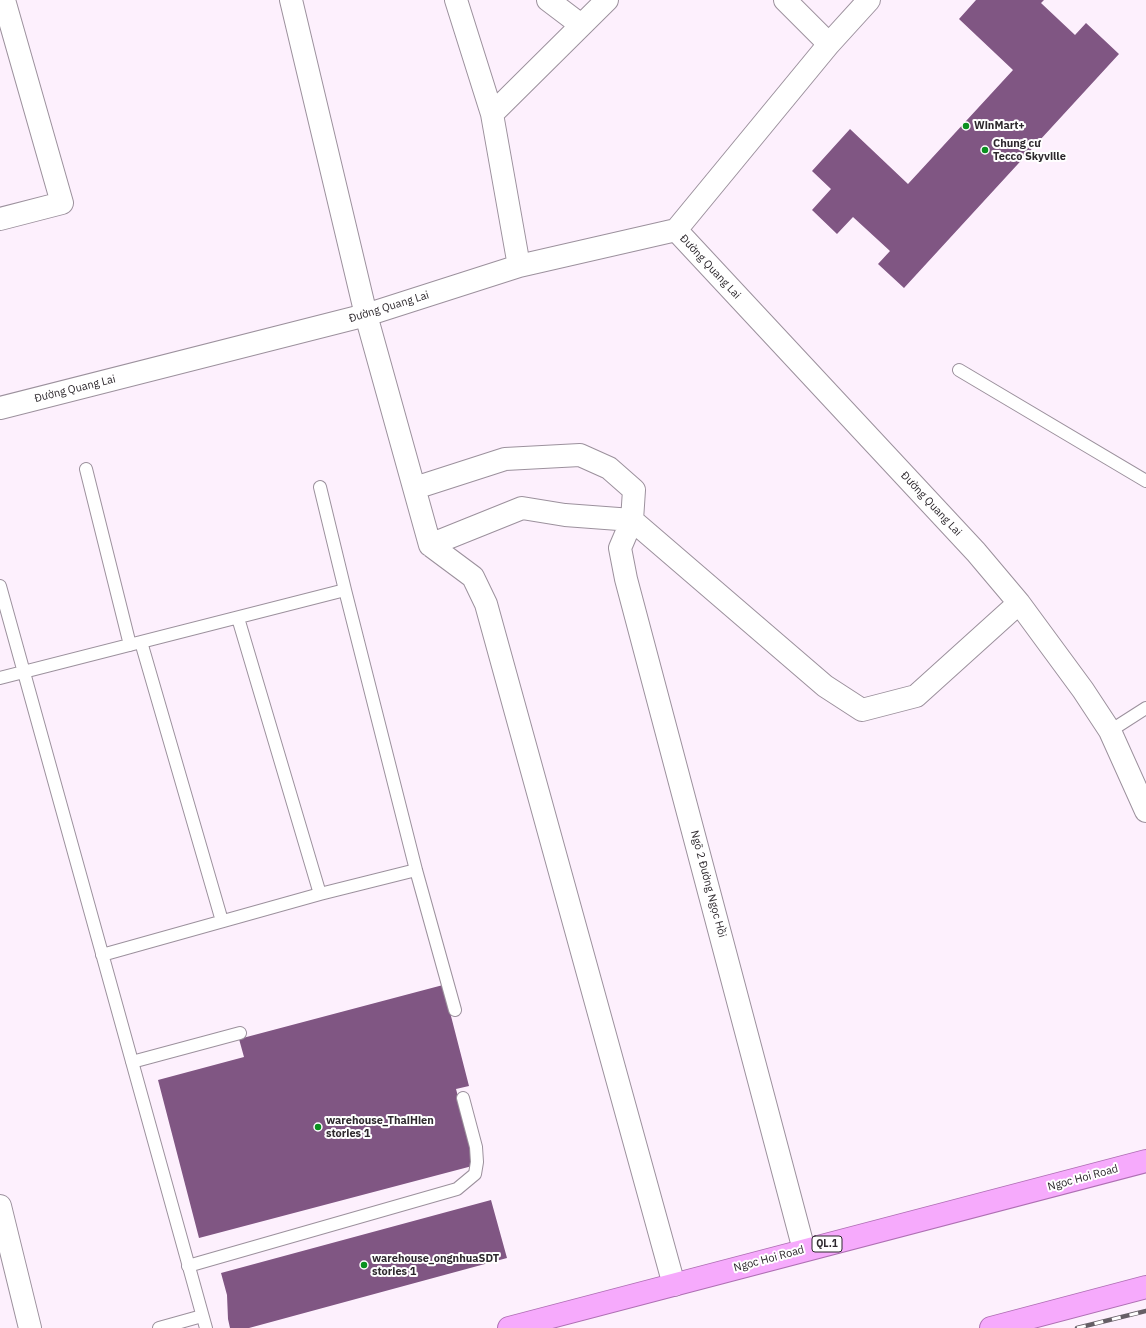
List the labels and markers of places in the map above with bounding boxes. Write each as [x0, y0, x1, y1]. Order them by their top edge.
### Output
place label: WinMart+ [974, 119, 1025, 133]
marker: WinMart+ [961, 121, 971, 131]
place label: Chung cư Tecco Skyville [993, 137, 1066, 163]
marker: Chung cư Tecco Skyville [980, 145, 990, 155]
place label: warehouse_ThaiHien stories 1 [326, 1114, 434, 1140]
marker: warehouse_ThaiHien stories 1 [313, 1122, 323, 1132]
place label: warehouse_ongnhuaSDT stories 1 [372, 1252, 499, 1278]
marker: warehouse_ongnhuaSDT stories 1 [359, 1260, 369, 1270]

